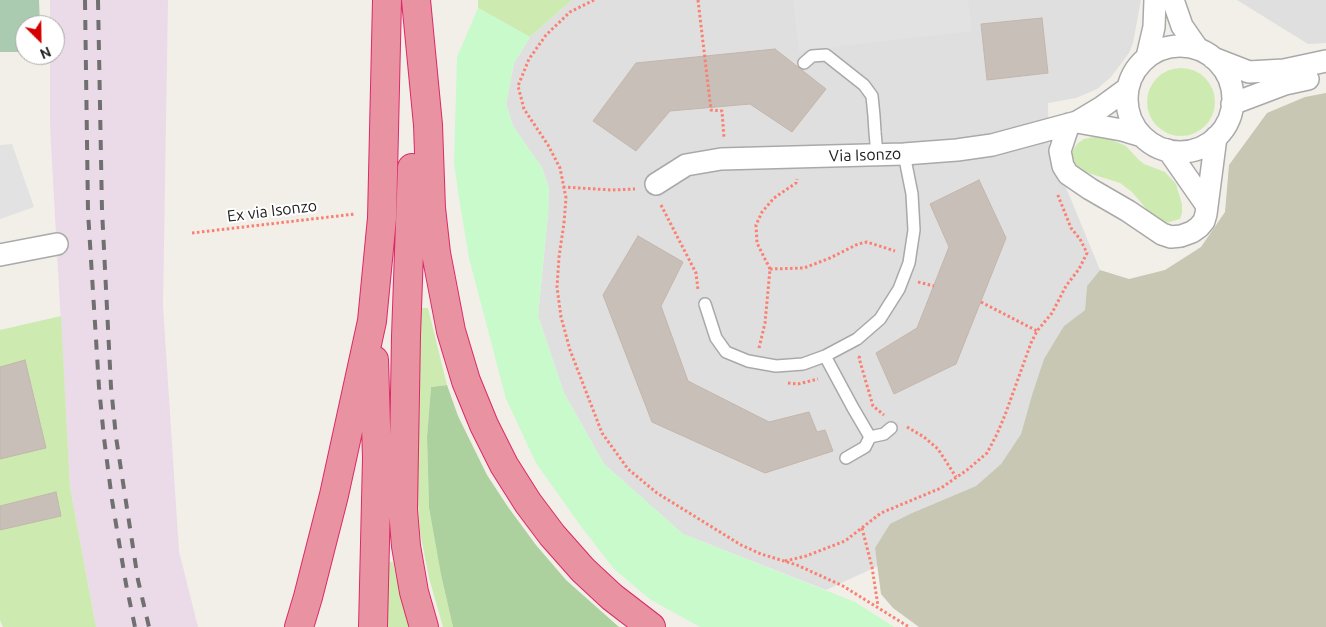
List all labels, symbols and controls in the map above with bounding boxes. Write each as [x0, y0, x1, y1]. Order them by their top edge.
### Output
north arrow [15, 15, 65, 65]
text: N [38, 43, 53, 62]
street label: Via Isonzo [828, 144, 902, 166]
street label: Ex via Isonzo [226, 196, 318, 226]

